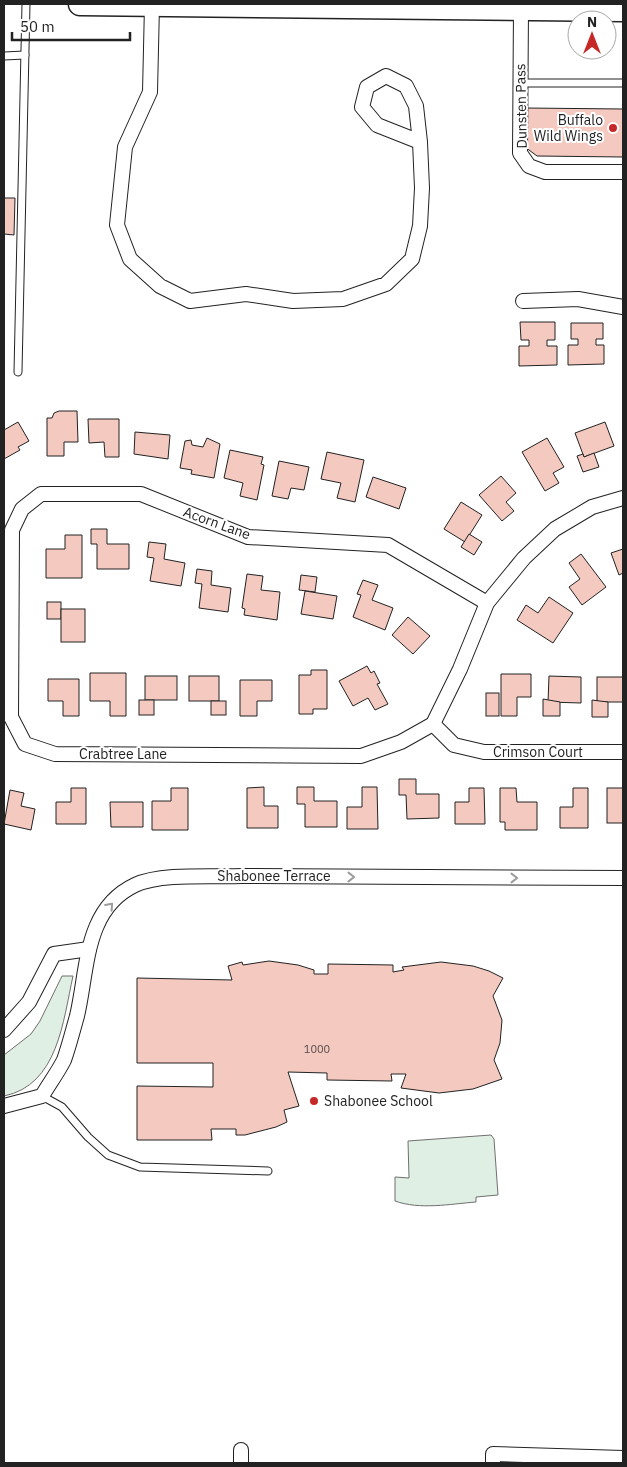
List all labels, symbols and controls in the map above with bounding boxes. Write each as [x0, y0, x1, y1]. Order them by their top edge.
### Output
scale bar [12, 10, 130, 42]
north arrow [567, 10, 617, 60]
text: N [587, 13, 597, 31]
text: 50 m [20, 17, 55, 36]
street label: Dunsten Pass [511, 63, 531, 149]
place label: Buffalo Wild Wings [534, 111, 603, 145]
marker: Buffalo Wild Wings [607, 122, 619, 134]
street label: Acorn Lane [181, 503, 253, 544]
street label: Crimson Court [493, 743, 583, 761]
street label: Crabtree Lane [79, 745, 167, 763]
street label: Shabonee Terrace [217, 867, 331, 885]
one-way arrow [347, 871, 355, 882]
one-way arrow [510, 873, 518, 883]
one-way arrow [104, 903, 113, 912]
house number: 1000 [304, 1042, 330, 1056]
place label: Shabonee School [324, 1092, 433, 1110]
marker: Shabonee School [308, 1095, 320, 1107]

